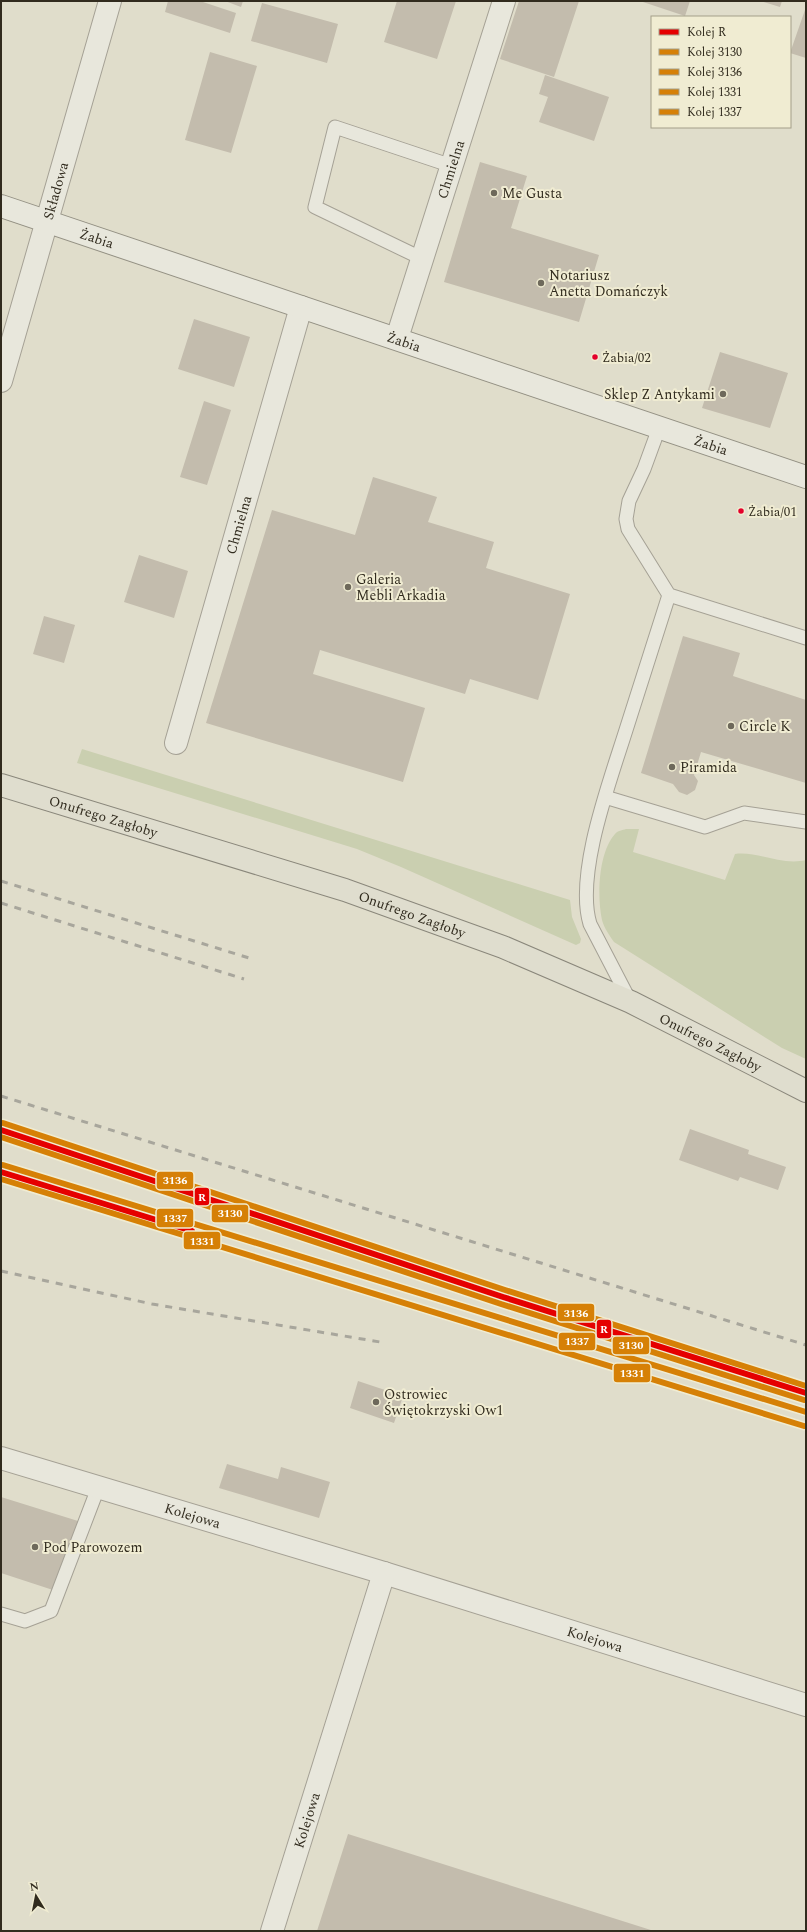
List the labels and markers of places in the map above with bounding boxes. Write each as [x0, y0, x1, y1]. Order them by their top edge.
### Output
place label: Me Gusta [502, 183, 562, 204]
marker: Me Gusta [489, 188, 499, 198]
place label: Notariusz Anetta Domańczyk [549, 265, 668, 302]
marker: Notariusz Anetta Domańczyk [536, 278, 546, 288]
place label: Żabia/02 [602, 348, 651, 368]
marker: Żabia/02 [590, 352, 600, 362]
place label: Sklep Z Antykami [604, 384, 715, 405]
marker: Sklep Z Antykami [718, 389, 728, 399]
place label: Żabia/01 [748, 502, 797, 522]
marker: Żabia/01 [736, 506, 746, 516]
place label: Galeria Mebli Arkadia [356, 569, 446, 606]
marker: Galeria Mebli Arkadia [343, 582, 353, 592]
place label: Circle K [739, 716, 790, 737]
marker: Circle K [726, 721, 736, 731]
place label: Piramida [680, 757, 737, 778]
marker: Piramida [667, 762, 677, 772]
place label: Ostrowiec Świętokrzyski Ow1 [384, 1384, 503, 1421]
marker: Ostrowiec Świętokrzyski Ow1 [371, 1397, 381, 1407]
place label: Pod Parowozem [43, 1537, 143, 1558]
marker: Pod Parowozem [30, 1542, 40, 1552]

